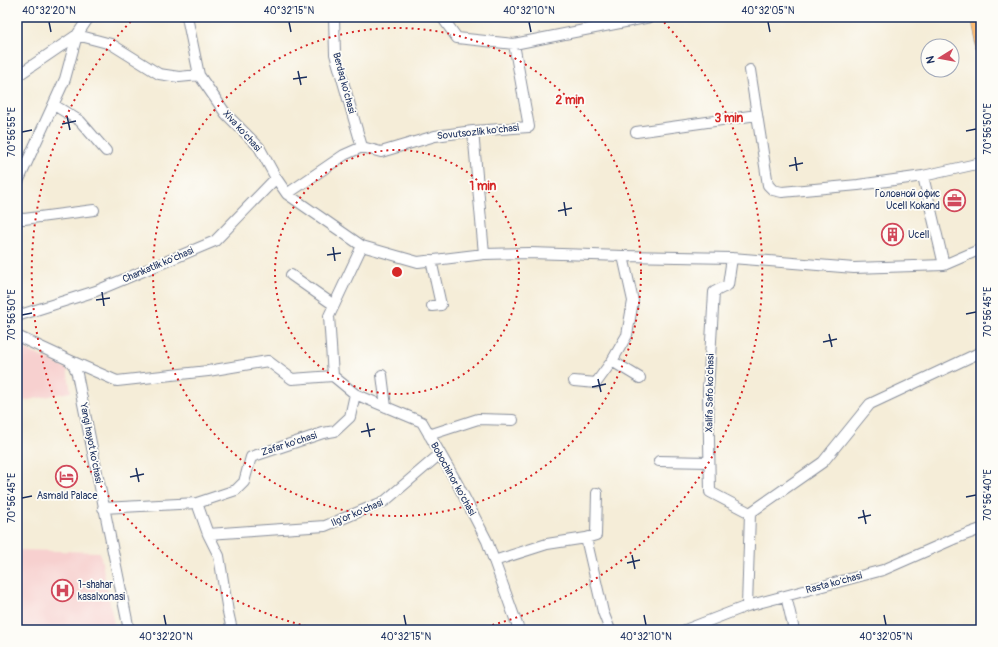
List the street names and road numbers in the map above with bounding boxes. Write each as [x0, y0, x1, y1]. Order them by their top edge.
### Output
street label: Berdaq ko'chasi [330, 51, 358, 115]
street label: Xiva ko'chasi [220, 108, 264, 154]
street label: Sovutsozlik ko'chasi [436, 122, 520, 142]
street label: Chankatlik ko'chasi [121, 245, 196, 285]
street label: Xalifa Safo ko'chasi [703, 353, 717, 432]
street label: Yangi hayot ko'chasi [77, 401, 105, 484]
street label: Zafar ko'chasi [260, 429, 319, 459]
street label: Bobochinor ko'chasi [428, 440, 478, 518]
street label: Ilg'or ko'chasi [329, 497, 385, 529]
street label: Rasta ko'chasi [804, 570, 864, 596]

